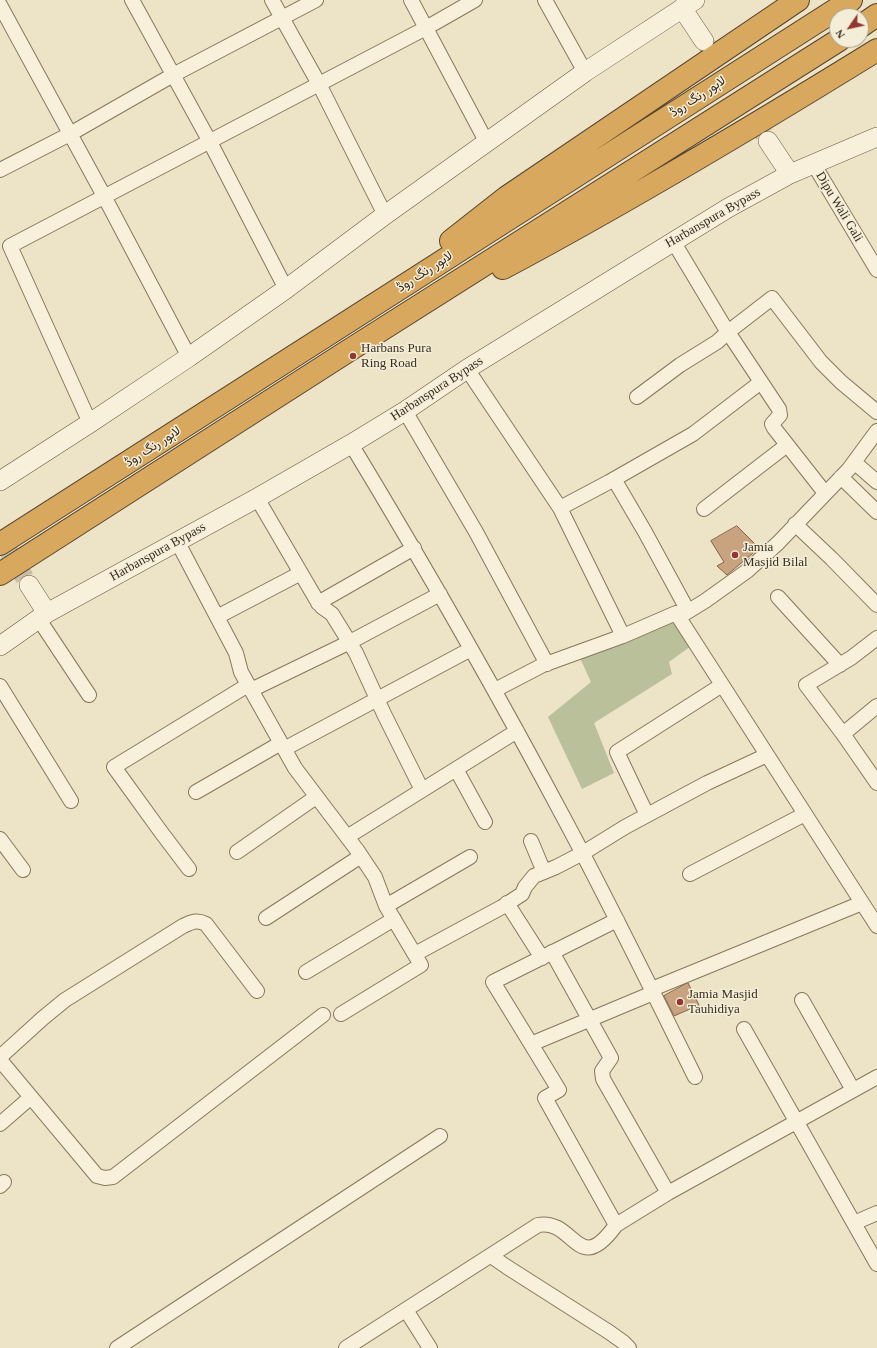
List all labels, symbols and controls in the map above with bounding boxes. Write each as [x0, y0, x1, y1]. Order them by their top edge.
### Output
north arrow [829, 8, 869, 48]
text: N [833, 28, 847, 41]
street label: لاہور رنگ روڈ [667, 73, 729, 121]
street label: Dipu Wali Gali [812, 169, 866, 245]
street label: Harbanspura Bypass [663, 184, 763, 252]
street label: لاہور رنگ روڈ [394, 248, 456, 296]
place label: Harbans Pura Ring Road [361, 341, 431, 372]
marker: Harbans Pura Ring Road [348, 351, 358, 361]
street label: Harbanspura Bypass [388, 353, 486, 425]
street label: لاہور رنگ روڈ [122, 423, 184, 471]
street label: Harbanspura Bypass [107, 519, 209, 585]
place label: Jamia Masjid Bilal [743, 540, 808, 571]
marker: Jamia Masjid Bilal [730, 550, 740, 560]
place label: Jamia Masjid Tauhidiya [688, 987, 758, 1018]
marker: Jamia Masjid Tauhidiya [675, 997, 685, 1007]

